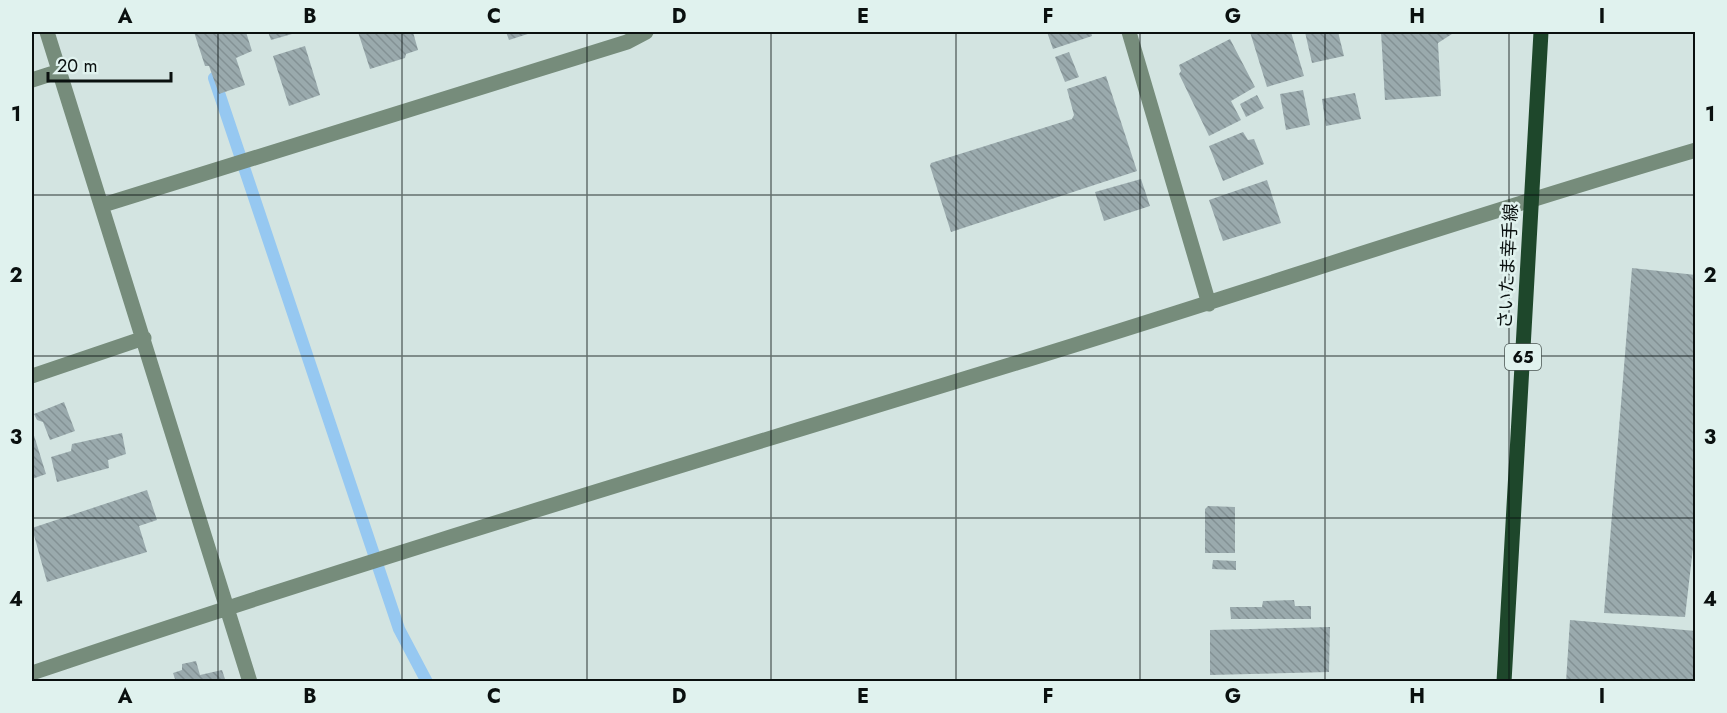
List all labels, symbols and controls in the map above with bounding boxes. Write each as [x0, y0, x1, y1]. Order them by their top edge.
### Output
text: A [117, 2, 133, 31]
text: B [303, 2, 317, 31]
text: C [487, 2, 501, 31]
text: D [672, 2, 686, 31]
text: E [857, 2, 869, 31]
text: F [1042, 2, 1054, 31]
text: G [1225, 2, 1241, 31]
text: H [1409, 2, 1425, 31]
text: I [1599, 2, 1605, 31]
scale bar [48, 45, 171, 83]
text: 20 m [57, 53, 97, 79]
text: 1 [11, 100, 21, 129]
text: 1 [1705, 100, 1715, 129]
street label: さいたま幸手線 [1492, 203, 1524, 329]
text: 2 [9, 261, 23, 290]
text: 2 [1703, 261, 1717, 290]
road number: 65 [1505, 344, 1541, 370]
text: 3 [10, 423, 22, 452]
text: 3 [1704, 423, 1716, 452]
text: 4 [9, 585, 23, 614]
text: 4 [1703, 585, 1717, 614]
text: A [117, 682, 133, 711]
text: B [303, 682, 317, 711]
text: C [487, 682, 501, 711]
text: D [672, 682, 686, 711]
text: E [857, 682, 869, 711]
text: F [1042, 682, 1054, 711]
text: G [1225, 682, 1241, 711]
text: H [1409, 682, 1425, 711]
text: I [1599, 682, 1605, 711]

